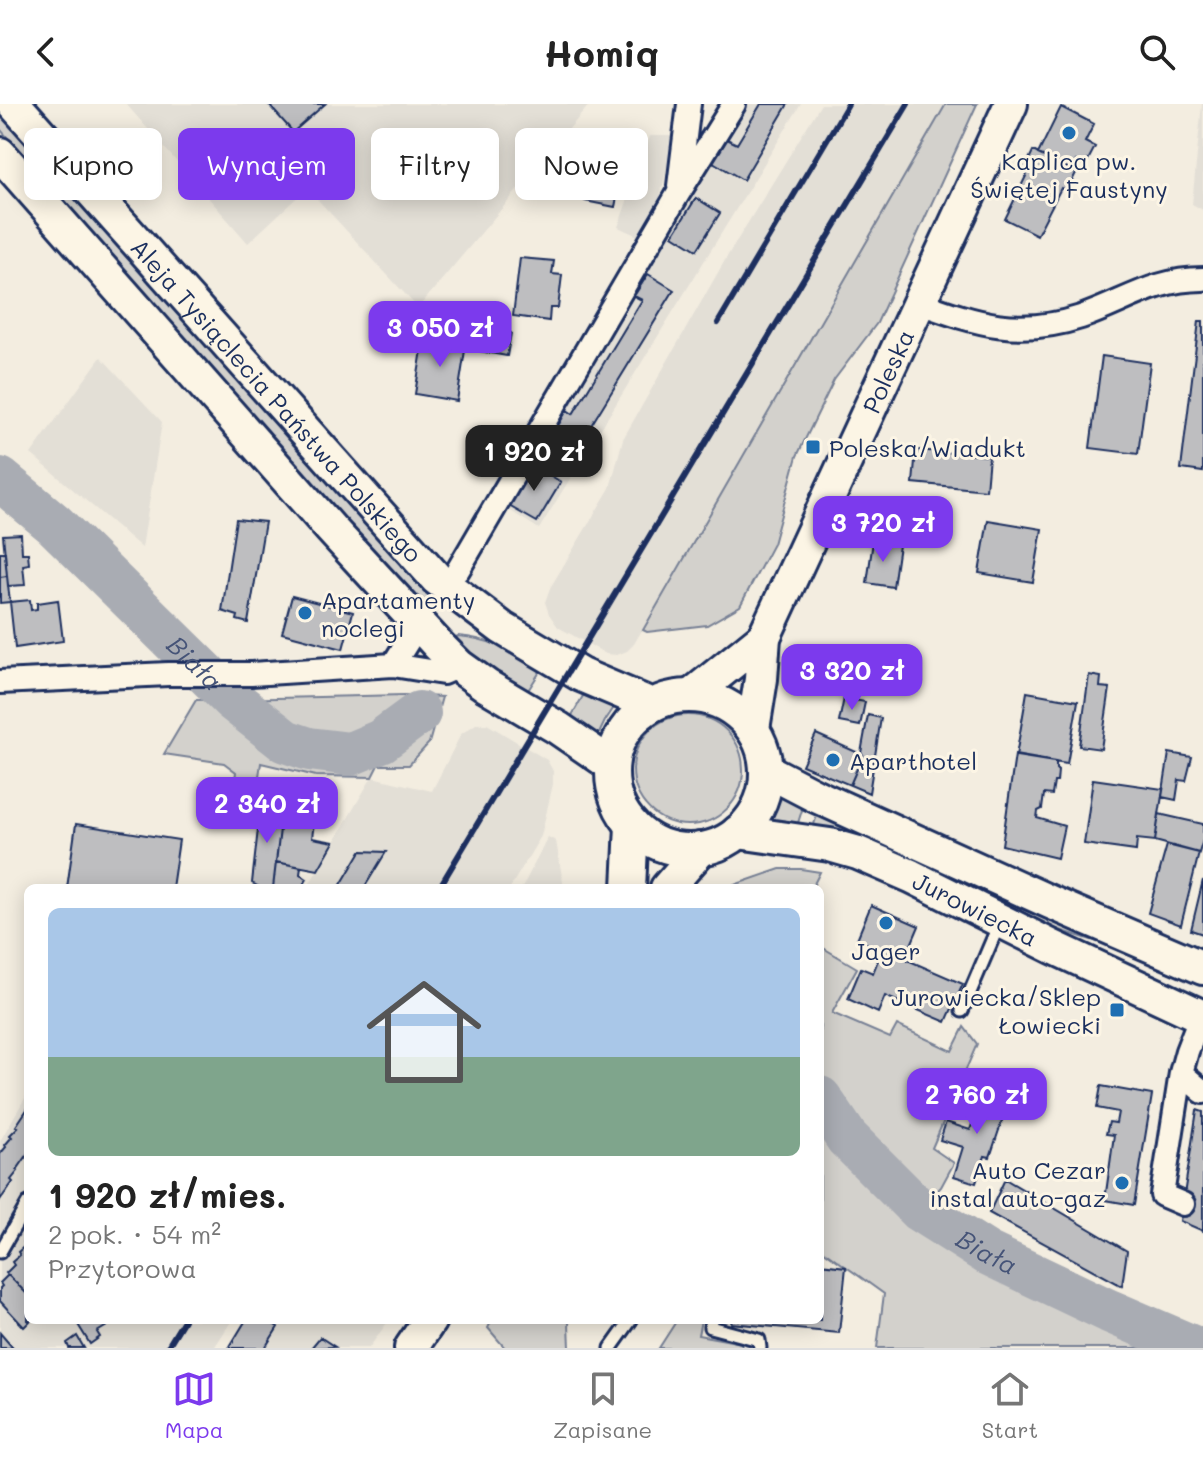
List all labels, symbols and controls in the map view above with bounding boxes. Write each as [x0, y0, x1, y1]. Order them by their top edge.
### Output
text: Homiq [544, 29, 659, 76]
icon: back [24, 30, 68, 74]
icon: search [1135, 30, 1179, 74]
marker: Kaplica pw. Świętej Faustyny [1060, 124, 1078, 142]
chip: Kupno [24, 128, 162, 200]
chip: Wynajem [178, 128, 355, 200]
chip: Filtry [371, 128, 499, 200]
chip: Nowe [515, 128, 648, 200]
place label: Kaplica pw. Świętej Faustyny [970, 145, 1168, 204]
street label: Aleja Tysiąclecia Państwa Polskiego [125, 231, 430, 568]
pin: 3 050 zł [357, 301, 523, 369]
text: 3 050 zł [387, 310, 493, 344]
street label: Poleska [854, 324, 920, 418]
pin: 1 920 zł [451, 425, 617, 493]
place label: Poleska/Wiadukt [829, 432, 1026, 463]
text: 1 920 zł [483, 434, 585, 468]
marker: Poleska/Wiadukt [804, 438, 822, 456]
pin: 3 720 zł [800, 496, 966, 564]
text: 3 720 zł [831, 505, 935, 539]
place label: Apartamenty noclegi [321, 584, 475, 643]
marker: Apartamenty noclegi [296, 604, 314, 622]
water label: Biała [160, 628, 230, 697]
pin: 3 320 zł [769, 644, 935, 712]
text: 3 320 zł [799, 653, 905, 687]
place label: Aparthotel [849, 745, 977, 776]
marker: Aparthotel [824, 751, 842, 769]
pin: 2 340 zł [184, 777, 350, 845]
text: 2 340 zł [214, 786, 320, 820]
street label: Jurowiecka [908, 864, 1043, 952]
marker: Jager [877, 914, 895, 932]
place label: Jager [852, 935, 920, 966]
icon: home [352, 960, 496, 1104]
place label: Jurowiecka/Sklep Łowiecki [891, 981, 1101, 1040]
marker: Jurowiecka/Sklep Łowiecki [1108, 1001, 1126, 1019]
pin: 2 760 zł [894, 1068, 1060, 1136]
text: 2 760 zł [925, 1077, 1029, 1111]
place label: Auto Cezar instal auto-gaz [929, 1154, 1106, 1213]
text: 1 920 zł/mies. [48, 1172, 286, 1217]
marker: Auto Cezar instal auto-gaz [1113, 1174, 1131, 1192]
text: 2 pok. · 54 m² [48, 1217, 221, 1251]
water label: Biała [950, 1221, 1023, 1282]
text: Przytorowa [48, 1251, 197, 1285]
tab: Mapa [165, 1367, 223, 1444]
tab: Zapisane [553, 1367, 652, 1444]
tab: Start [982, 1367, 1038, 1444]

